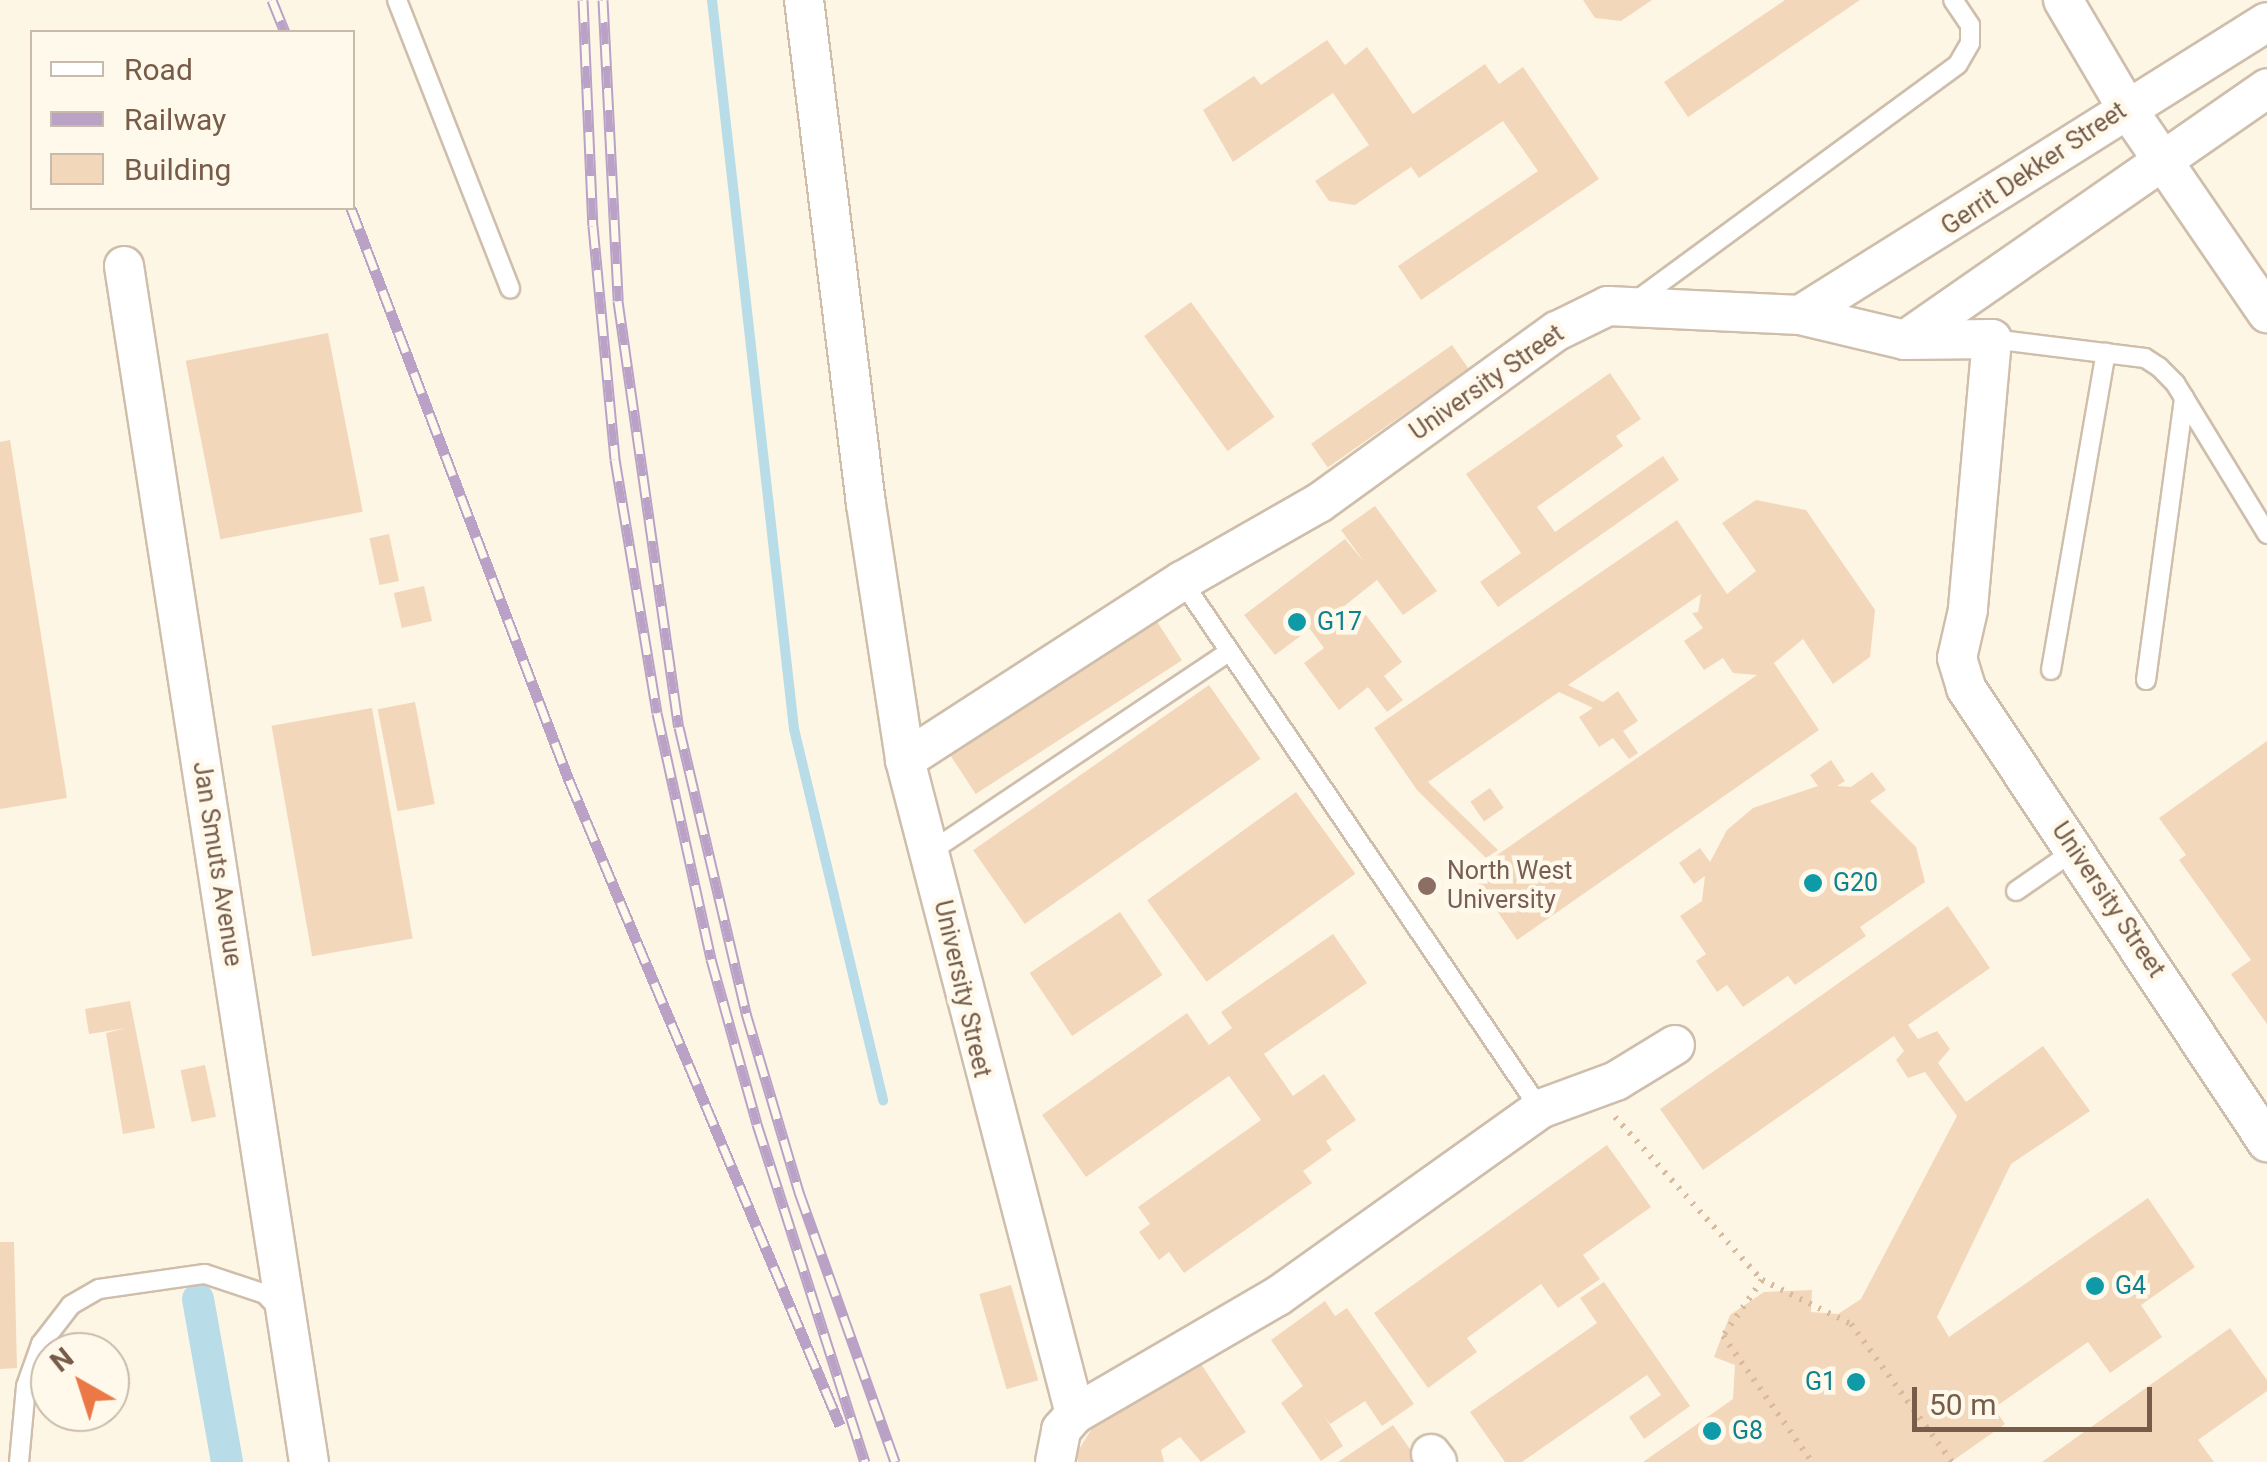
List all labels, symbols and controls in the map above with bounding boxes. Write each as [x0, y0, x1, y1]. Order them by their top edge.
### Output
legend [30, 30, 355, 210]
text: Road [124, 52, 193, 87]
street label: Gerrit Dekker Street [1936, 96, 2132, 242]
text: Railway [124, 102, 226, 137]
text: Building [124, 152, 231, 187]
street label: University Street [1404, 319, 1570, 447]
place label: G17 [1317, 607, 1362, 637]
marker: G17 [1286, 611, 1308, 633]
street label: Jan Smuts Avenue [186, 759, 248, 969]
street label: University Street [2045, 817, 2171, 983]
place label: North West University [1447, 857, 1572, 916]
place label: G20 [1833, 868, 1878, 898]
marker: G20 [1802, 872, 1824, 894]
marker: North West University [1416, 875, 1438, 897]
street label: University Street [927, 897, 997, 1081]
place label: G4 [2115, 1271, 2146, 1301]
marker: G4 [2084, 1275, 2106, 1297]
north arrow [30, 1332, 130, 1432]
text: N [44, 1341, 80, 1379]
place label: G1 [1805, 1367, 1836, 1397]
scale bar [1917, 1367, 2157, 1429]
marker: G1 [1845, 1371, 1867, 1393]
text: 50 m [1929, 1387, 1996, 1422]
place label: G8 [1732, 1416, 1763, 1446]
marker: G8 [1701, 1420, 1723, 1442]

